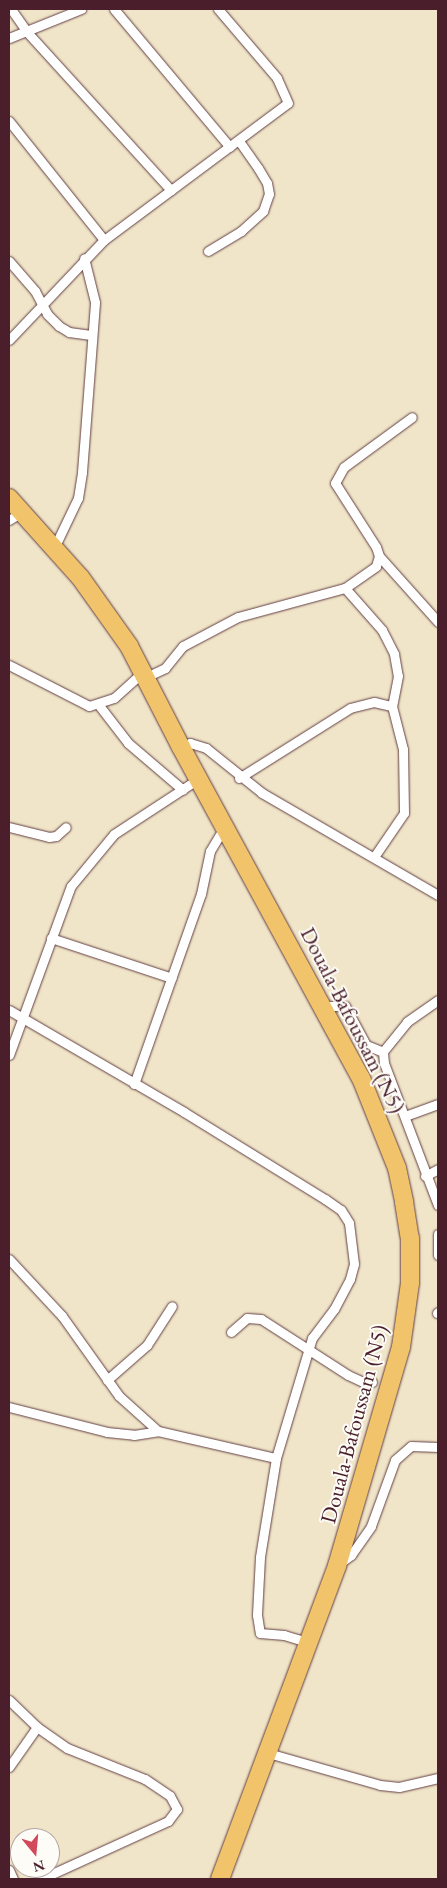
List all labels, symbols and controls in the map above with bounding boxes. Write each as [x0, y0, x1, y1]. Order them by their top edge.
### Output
street label: Douala-Bafoussam (N5) [295, 923, 411, 1117]
street label: Douala-Bafoussam (N5) [315, 1322, 393, 1526]
north arrow [10, 1828, 60, 1878]
text: N [31, 1856, 47, 1877]

